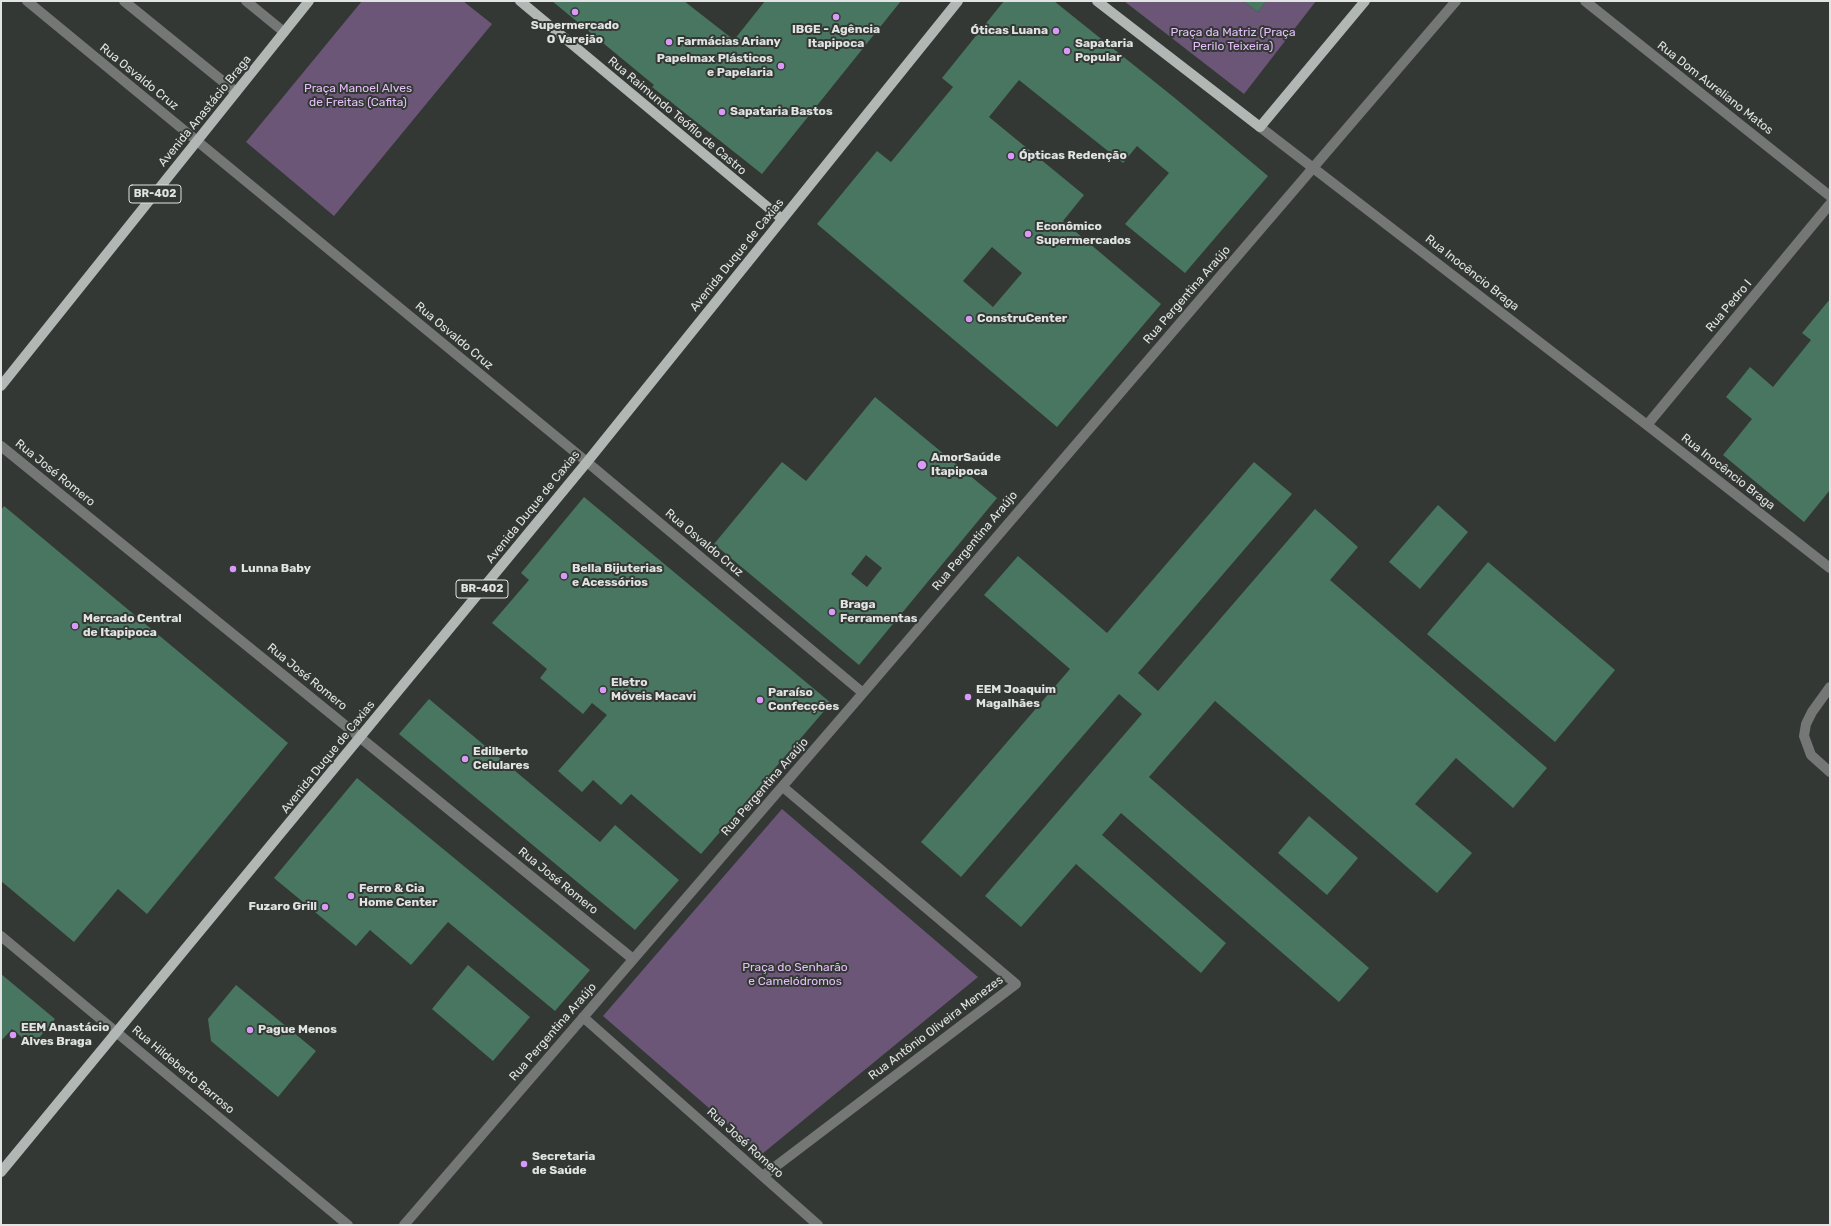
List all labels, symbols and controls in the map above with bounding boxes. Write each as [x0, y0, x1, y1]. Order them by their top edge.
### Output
marker: Supermercado O Varejão [570, 7, 580, 17]
marker: IBGE - Agência Itapipoca [831, 12, 841, 22]
place label: Supermercado O Varejão [531, 19, 619, 47]
place label: IBGE - Agência Itapipoca [792, 23, 880, 51]
place label: Óticas Luana [970, 24, 1048, 38]
marker: Óticas Luana [1051, 26, 1061, 36]
park label: Praça da Matriz (Praça Perilo Teixeira) [1170, 26, 1296, 54]
place label: Farmácias Ariany [677, 35, 781, 49]
marker: Farmácias Ariany [664, 37, 674, 47]
place label: Sapataria Popular [1075, 37, 1133, 65]
street label: Rua Dom Aureliano Matos [1654, 38, 1776, 138]
street label: Rua Osvaldo Cruz [97, 41, 181, 113]
marker: Sapataria Popular [1062, 46, 1072, 56]
street label: Avenida Anastácio Braga [156, 52, 254, 170]
place label: Papelmax Plásticos e Papelaria [657, 52, 773, 80]
street label: Rua Raimundo Teófilo de Castro [605, 54, 749, 178]
marker: Papelmax Plásticos e Papelaria [776, 61, 786, 71]
park label: Praça Manoel Alves de Freitas (Cafita) [304, 82, 412, 110]
place label: Sapataria Bastos [730, 105, 833, 119]
marker: Sapataria Bastos [717, 107, 727, 117]
place label: Ópticas Redenção [1019, 149, 1127, 163]
marker: Ópticas Redenção [1006, 151, 1016, 161]
road number: BR-402 [129, 185, 181, 203]
street label: Avenida Duque de Caxias [687, 196, 787, 314]
place label: Econômico Supermercados [1036, 220, 1131, 248]
marker: Econômico Supermercados [1023, 229, 1033, 239]
street label: Rua Inocêncio Braga [1422, 232, 1522, 314]
street label: Rua Pergentina Araújo [1140, 243, 1234, 347]
street label: Rua Pedro I [1703, 277, 1755, 335]
street label: Rua Osvaldo Cruz [412, 299, 496, 373]
place label: ConstruCenter [977, 312, 1067, 326]
marker: ConstruCenter [964, 314, 974, 324]
street label: Rua Inocêncio Braga [1678, 431, 1778, 513]
street label: Rua José Romero [12, 436, 98, 510]
street label: Avenida Duque de Caxias [483, 448, 583, 566]
place label: AmorSaúde Itapipoca [931, 451, 1001, 479]
marker: AmorSaúde Itapipoca [916, 459, 928, 471]
street label: Rua Pergentina Araújo [929, 488, 1021, 594]
street label: Rua Osvaldo Cruz [662, 506, 746, 580]
place label: Lunna Baby [241, 562, 311, 576]
place label: Bella Bijuterias e Acessórios [572, 562, 663, 590]
marker: Lunna Baby [228, 564, 238, 574]
marker: Bella Bijuterias e Acessórios [559, 571, 569, 581]
road number: BR-402 [456, 580, 508, 598]
place label: Braga Ferramentas [840, 598, 917, 626]
marker: Braga Ferramentas [827, 607, 837, 617]
place label: Mercado Central de Itapipoca [83, 612, 182, 640]
marker: Mercado Central de Itapipoca [70, 621, 80, 631]
street label: Rua José Romero [264, 640, 350, 714]
place label: Eletro Móveis Macavi [611, 676, 696, 704]
place label: EEM Joaquim Magalhães [976, 683, 1056, 711]
marker: Eletro Móveis Macavi [598, 685, 608, 695]
place label: Paraíso Confecções [768, 686, 839, 714]
marker: EEM Joaquim Magalhães [963, 692, 973, 702]
marker: Paraíso Confecções [755, 695, 765, 705]
street label: Avenida Duque de Caxias [278, 698, 378, 816]
street label: Rua Pergentina Araújo [718, 735, 812, 839]
place label: Edilberto Celulares [473, 745, 529, 773]
marker: Edilberto Celulares [460, 754, 470, 764]
street label: Rua José Romero [515, 844, 601, 918]
place label: Ferro & Cia Home Center [359, 882, 437, 910]
marker: Ferro & Cia Home Center [346, 891, 356, 901]
place label: Fuzaro Grill [249, 900, 317, 914]
marker: Fuzaro Grill [320, 902, 330, 912]
park label: Praça do Senharão e Camelódromos [742, 961, 848, 989]
street label: Rua Antônio Oliveira Menezes [866, 973, 1006, 1083]
street label: Rua Pergentina Araújo [506, 980, 600, 1084]
place label: EEM Anastácio Alves Braga [21, 1021, 109, 1049]
street label: Rua Hildeberto Barroso [129, 1023, 237, 1117]
place label: Pague Menos [258, 1023, 337, 1037]
marker: Pague Menos [245, 1025, 255, 1035]
marker: EEM Anastácio Alves Braga [8, 1030, 18, 1040]
street label: Rua José Romero [704, 1105, 786, 1181]
place label: Secretaria de Saúde [532, 1150, 595, 1178]
marker: Secretaria de Saúde [519, 1159, 529, 1169]

